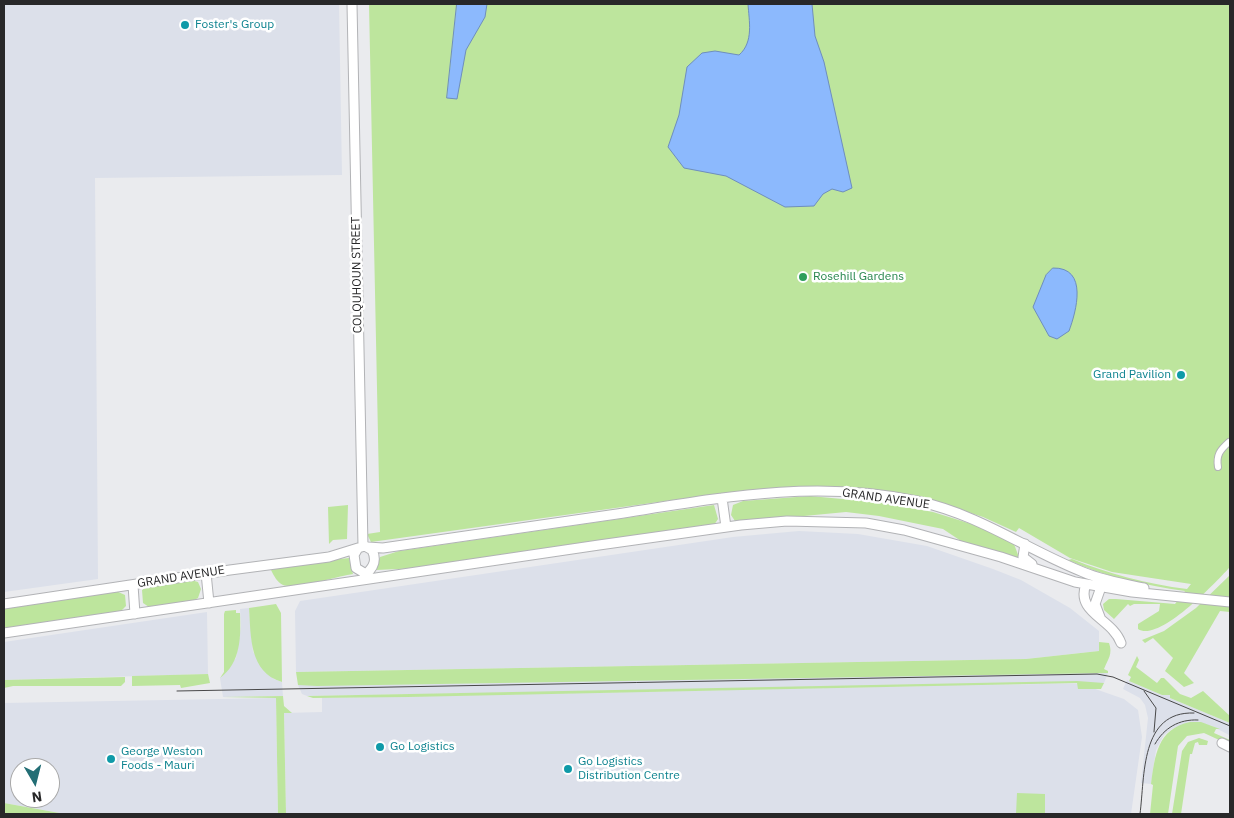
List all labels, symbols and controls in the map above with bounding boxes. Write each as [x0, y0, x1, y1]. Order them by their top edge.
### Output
place label: Foster's Group [195, 18, 274, 32]
marker: Foster's Group [179, 19, 191, 31]
street label: COLQUHOUN STREET [349, 217, 365, 333]
place label: Rosehill Gardens [813, 270, 904, 284]
marker: Rosehill Gardens [797, 271, 809, 283]
place label: Grand Pavilion [1093, 368, 1171, 382]
marker: Grand Pavilion [1175, 369, 1187, 381]
street label: GRAND AVENUE [841, 486, 931, 512]
street label: GRAND AVENUE [136, 563, 226, 591]
place label: Go Logistics [390, 740, 455, 754]
marker: Go Logistics [374, 741, 386, 753]
place label: George Weston Foods - Mauri [121, 745, 203, 773]
marker: George Weston Foods - Mauri [105, 753, 117, 765]
place label: Go Logistics Distribution Centre [578, 755, 680, 783]
north arrow [10, 758, 60, 808]
marker: Go Logistics Distribution Centre [562, 763, 574, 775]
text: N [31, 787, 43, 806]

